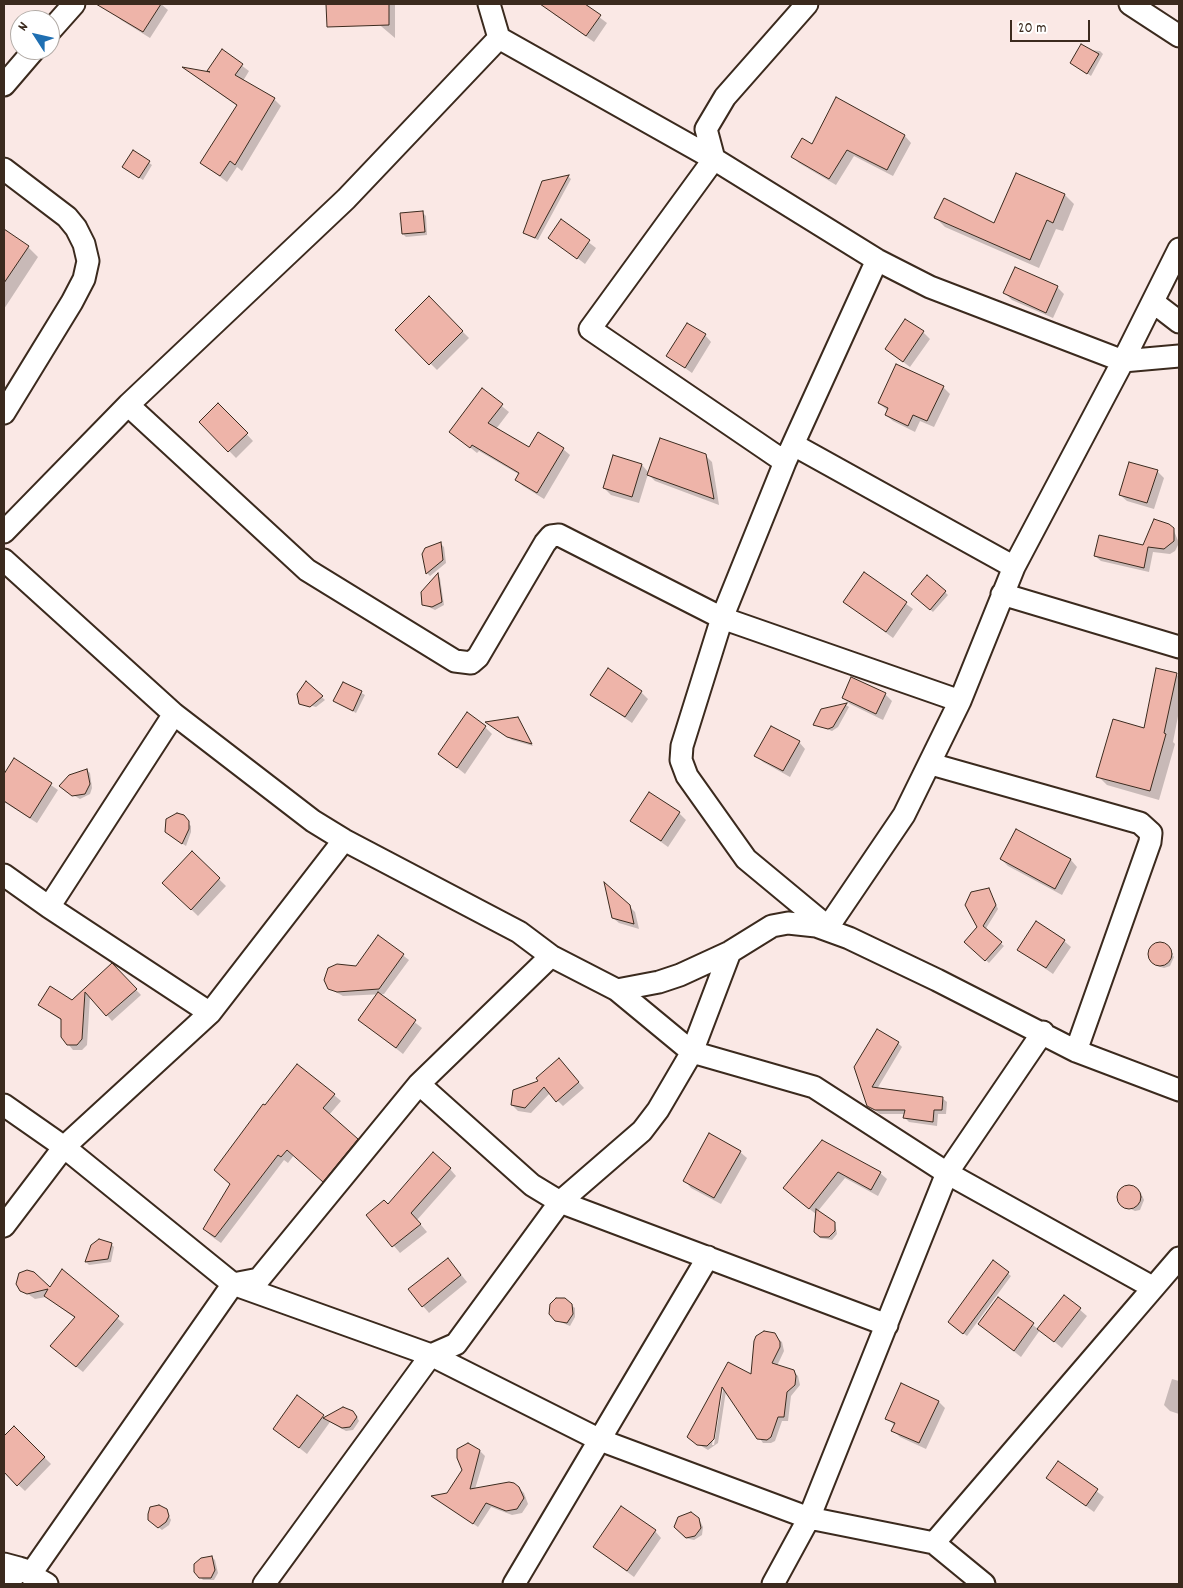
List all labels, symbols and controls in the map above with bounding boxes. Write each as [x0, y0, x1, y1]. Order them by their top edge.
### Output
north arrow [10, 10, 60, 60]
scale bar [1013, 10, 1093, 42]
text: N [13, 18, 34, 36]
text: 20 m [1018, 18, 1046, 40]

